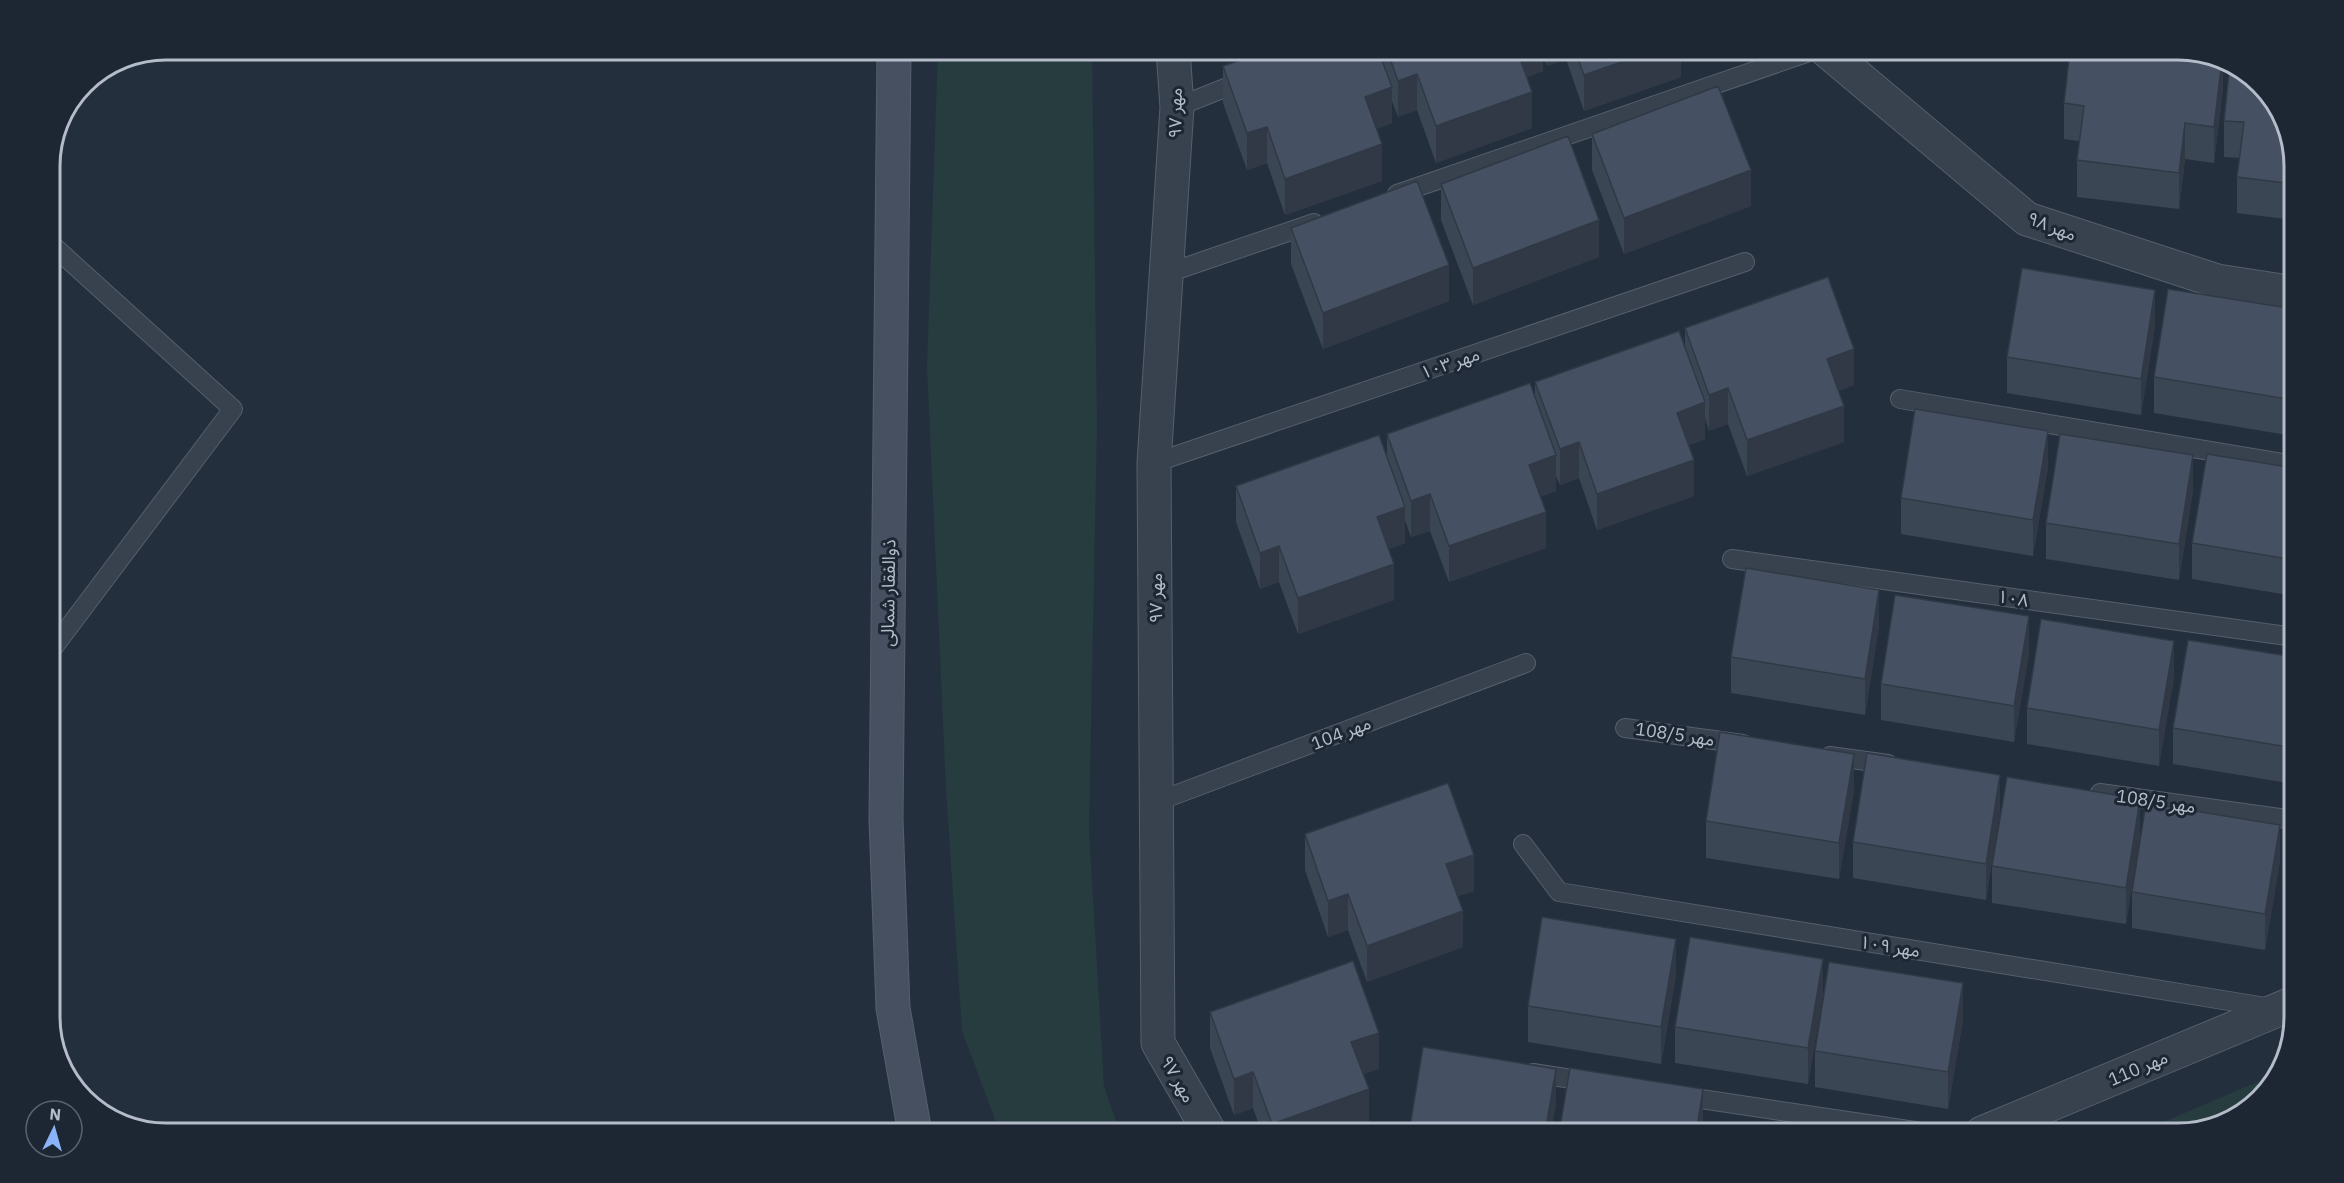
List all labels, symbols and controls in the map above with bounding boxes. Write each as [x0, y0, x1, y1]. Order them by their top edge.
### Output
street label: مهر ۹۷ [1163, 88, 1187, 138]
street label: مهر ۹۸ [2024, 206, 2080, 246]
street label: مهر ۱۰۳ [1417, 342, 1483, 384]
street label: ذوالفقار شمالی [876, 539, 900, 647]
street label: مهر ۹۷ [1144, 573, 1167, 623]
street label: ۱۰۸ [1996, 584, 2030, 612]
street label: مهر 104 [1308, 711, 1374, 755]
street label: مهر 108/5 [1634, 717, 1716, 751]
street label: مهر 108/5 [2115, 784, 2197, 818]
street label: مهر ۱۰۹ [1858, 930, 1922, 962]
street label: مهر 110 [2105, 1045, 2171, 1091]
street label: مهر ۹۷ [1155, 1051, 1201, 1107]
north arrow [24, 1099, 84, 1159]
text: N [49, 1104, 62, 1125]

